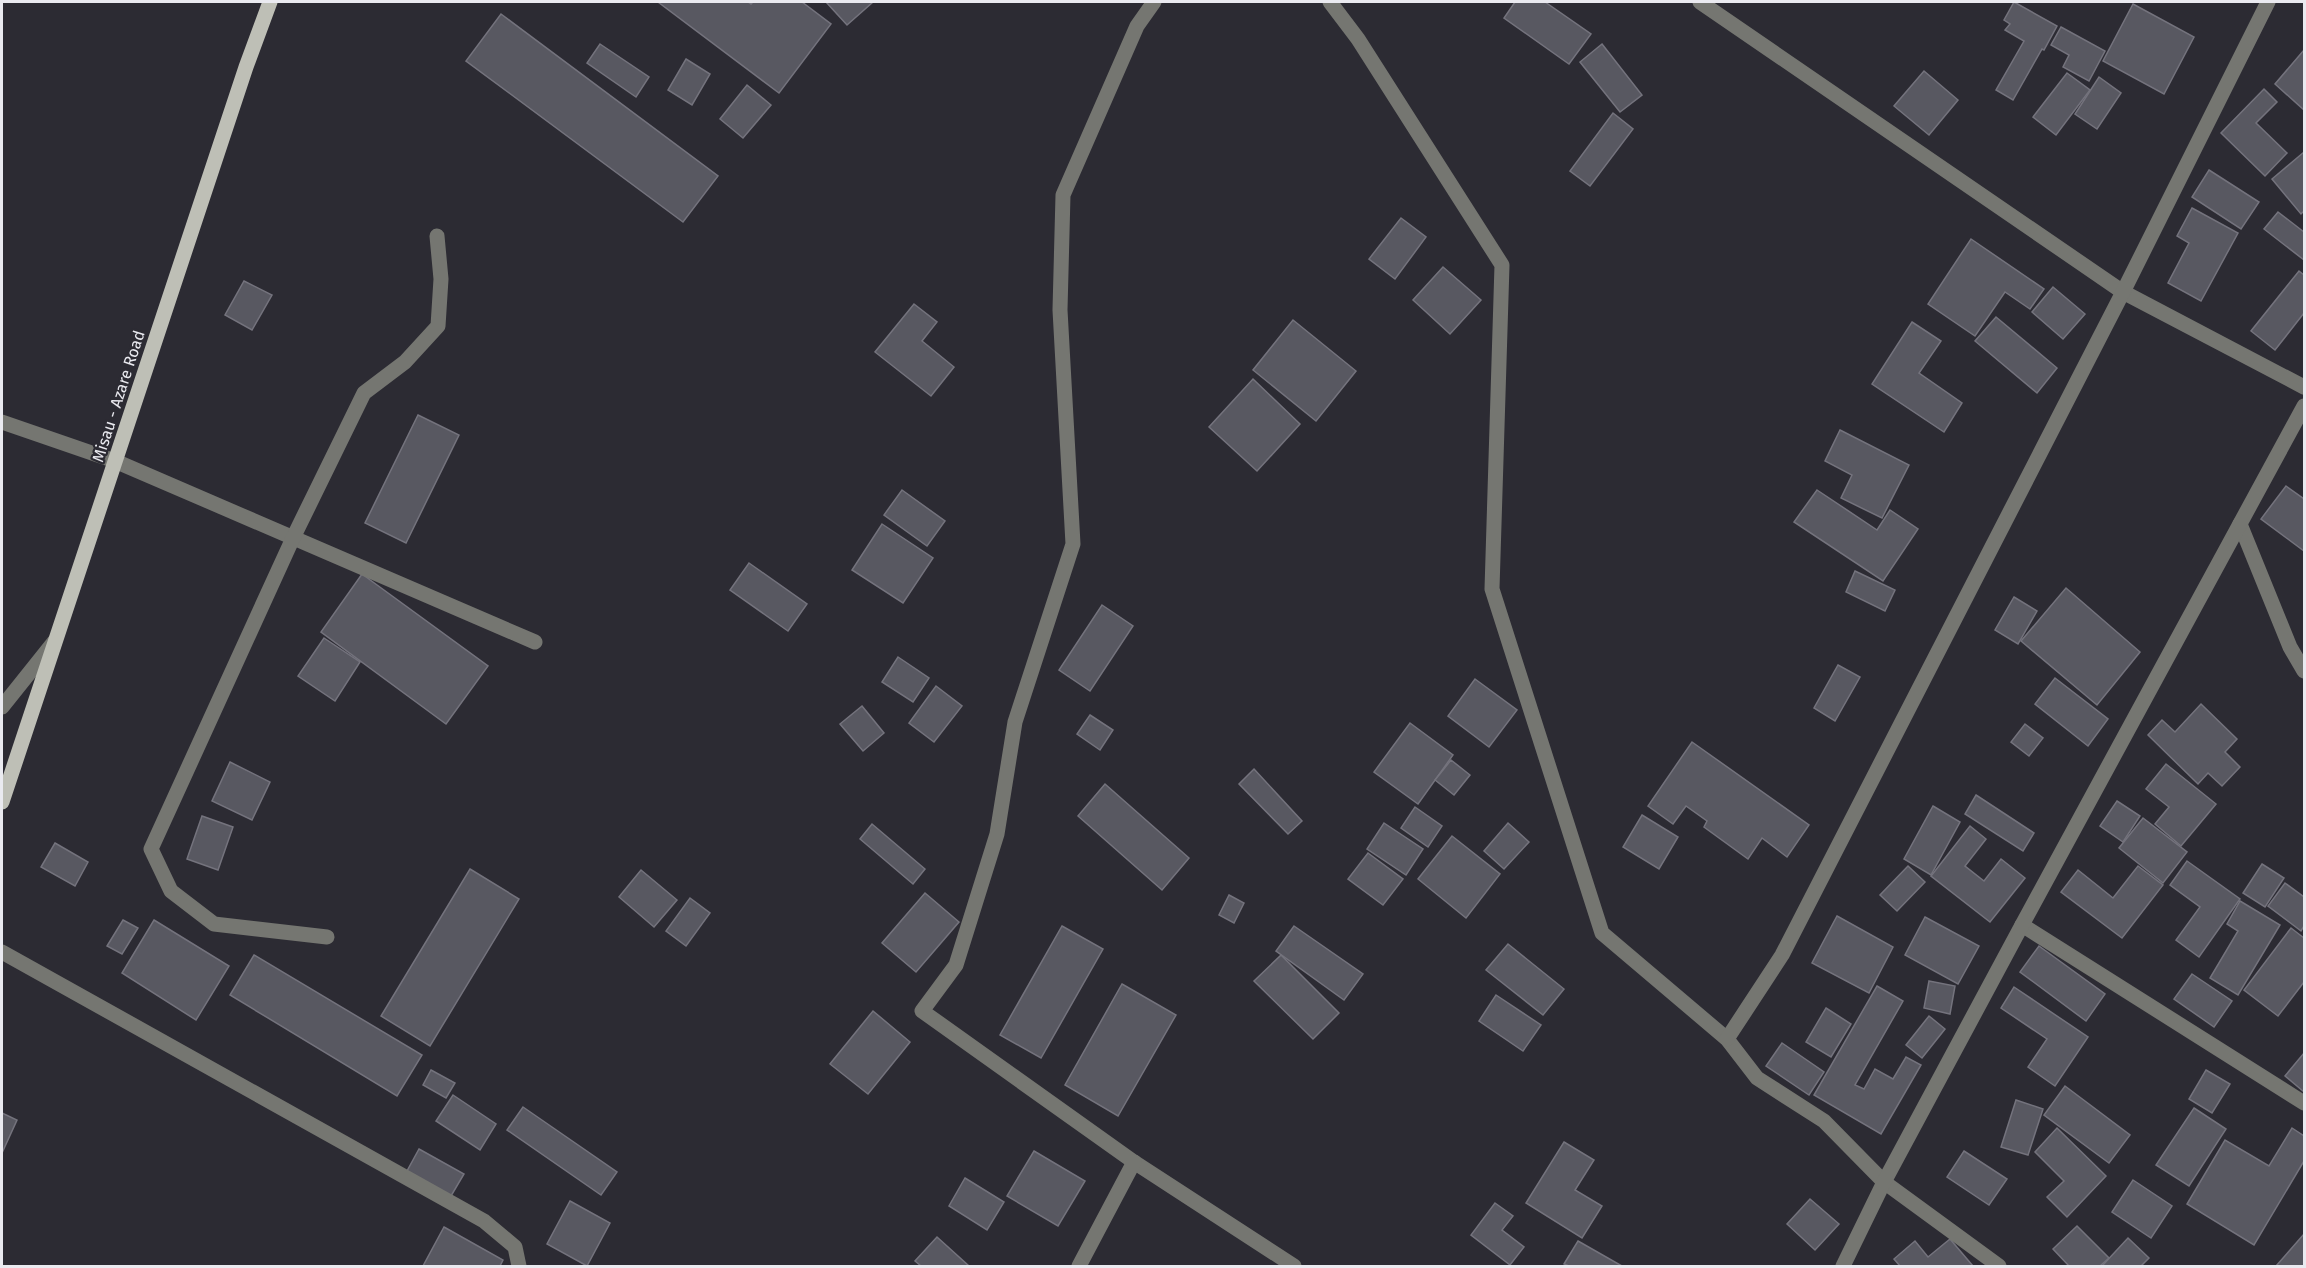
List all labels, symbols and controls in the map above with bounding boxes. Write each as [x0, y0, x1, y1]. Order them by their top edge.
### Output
street label: Misau - Azare Road [88, 328, 149, 464]

